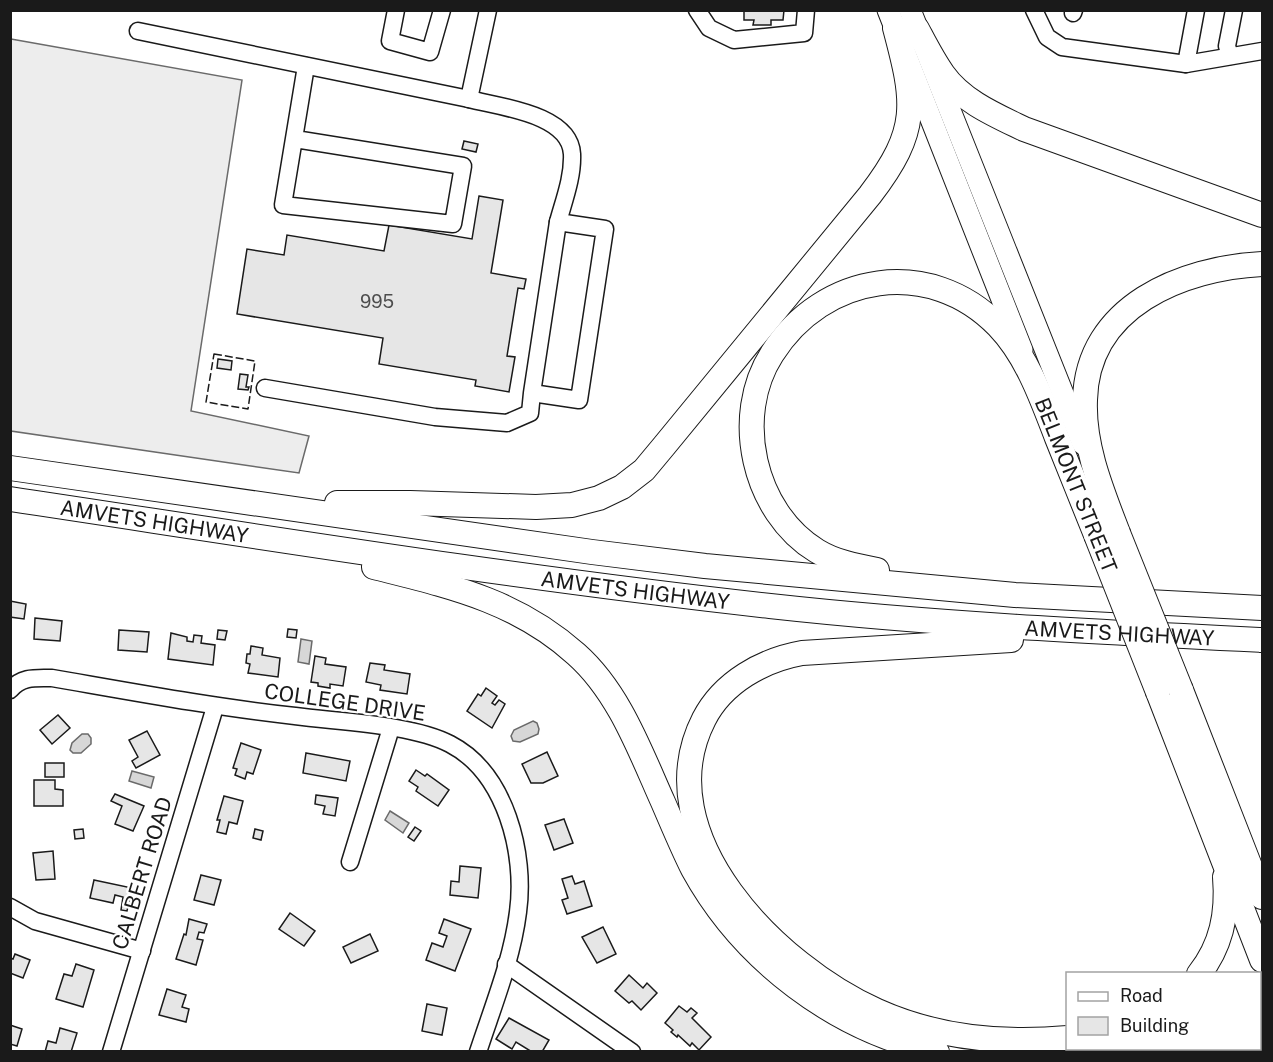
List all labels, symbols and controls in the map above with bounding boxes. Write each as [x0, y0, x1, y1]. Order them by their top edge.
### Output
house number: 995 [360, 291, 394, 312]
street label: BELMONT STREET [1030, 394, 1122, 576]
street label: AMVETS HIGHWAY [59, 494, 250, 548]
street label: AMVETS HIGHWAY [539, 565, 731, 614]
street label: AMVETS HIGHWAY [1024, 615, 1215, 650]
street label: COLLEGE DRIVE [263, 678, 427, 726]
street label: CALBERT ROAD [107, 794, 177, 952]
legend [1066, 972, 1261, 1050]
text: Road [1120, 985, 1163, 1006]
text: Building [1120, 1015, 1189, 1036]

